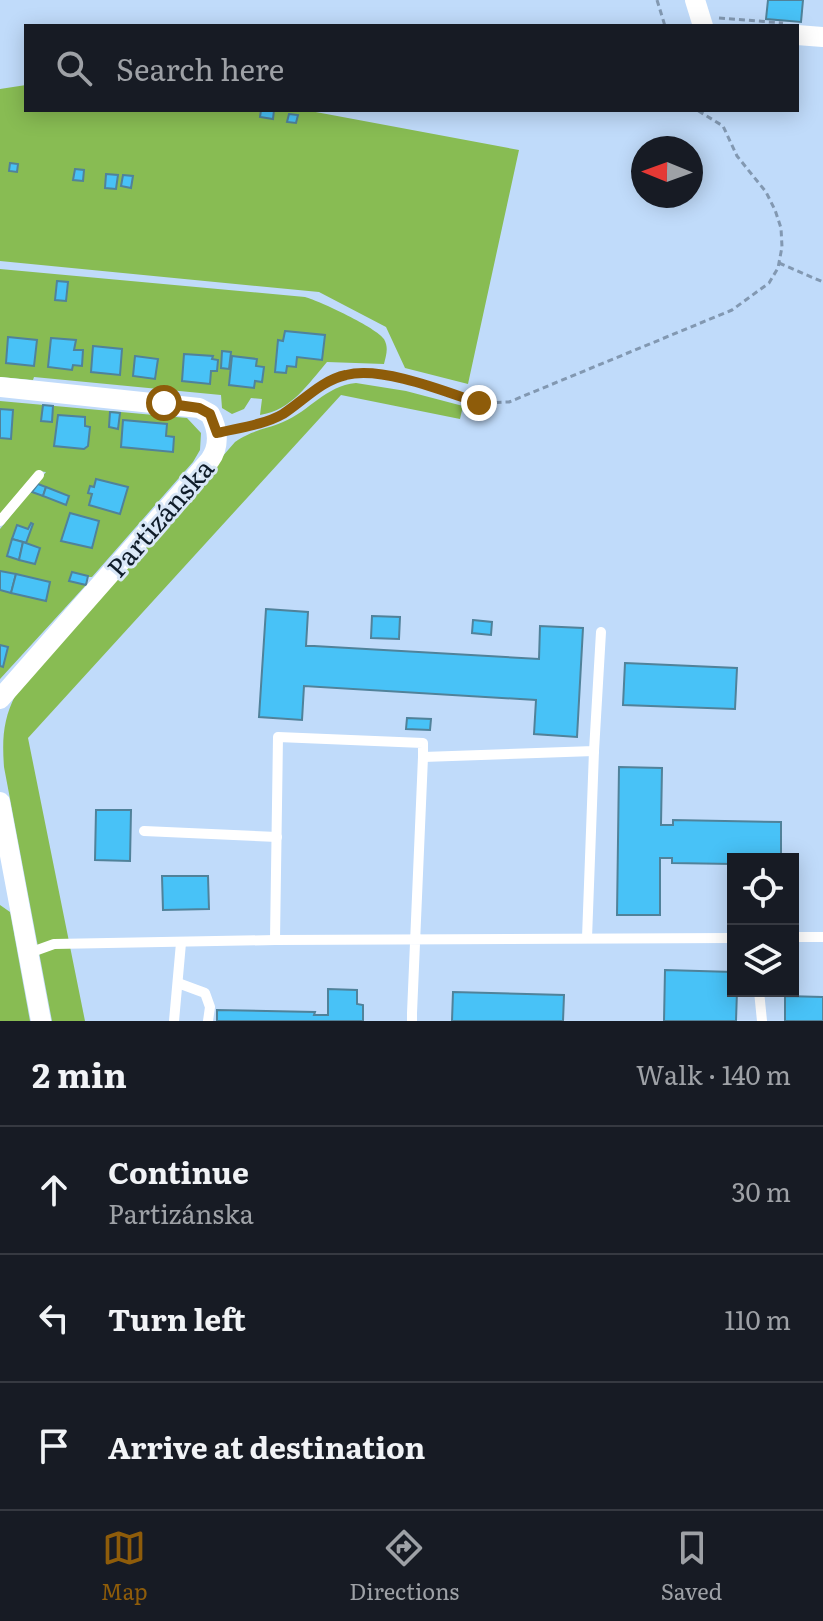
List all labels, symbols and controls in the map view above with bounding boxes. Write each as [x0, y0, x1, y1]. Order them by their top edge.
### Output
search box [24, 24, 799, 112]
icon: search [52, 46, 96, 90]
text: Search here [116, 46, 284, 90]
north arrow [631, 136, 703, 208]
route start [146, 385, 182, 421]
route end [461, 385, 497, 421]
street label: Partizánska [96, 449, 222, 585]
map controls [727, 853, 799, 997]
button: locate [727, 853, 799, 925]
button: layers [727, 925, 799, 997]
text: 2 min [32, 1048, 127, 1098]
text: Walk · 140 m [636, 1054, 791, 1093]
text: Continue [108, 1149, 249, 1193]
icon: ahead [32, 1168, 76, 1212]
text: 30 m [731, 1171, 791, 1210]
text: Partizánska [108, 1193, 254, 1232]
icon: left [32, 1296, 76, 1340]
text: Turn left [108, 1296, 246, 1340]
text: 110 m [724, 1299, 791, 1338]
icon: arrive [32, 1424, 76, 1468]
text: Arrive at destination [108, 1424, 425, 1468]
tab: Map [101, 1526, 148, 1607]
tab: Directions [349, 1526, 459, 1607]
tab: Saved [661, 1526, 722, 1607]

